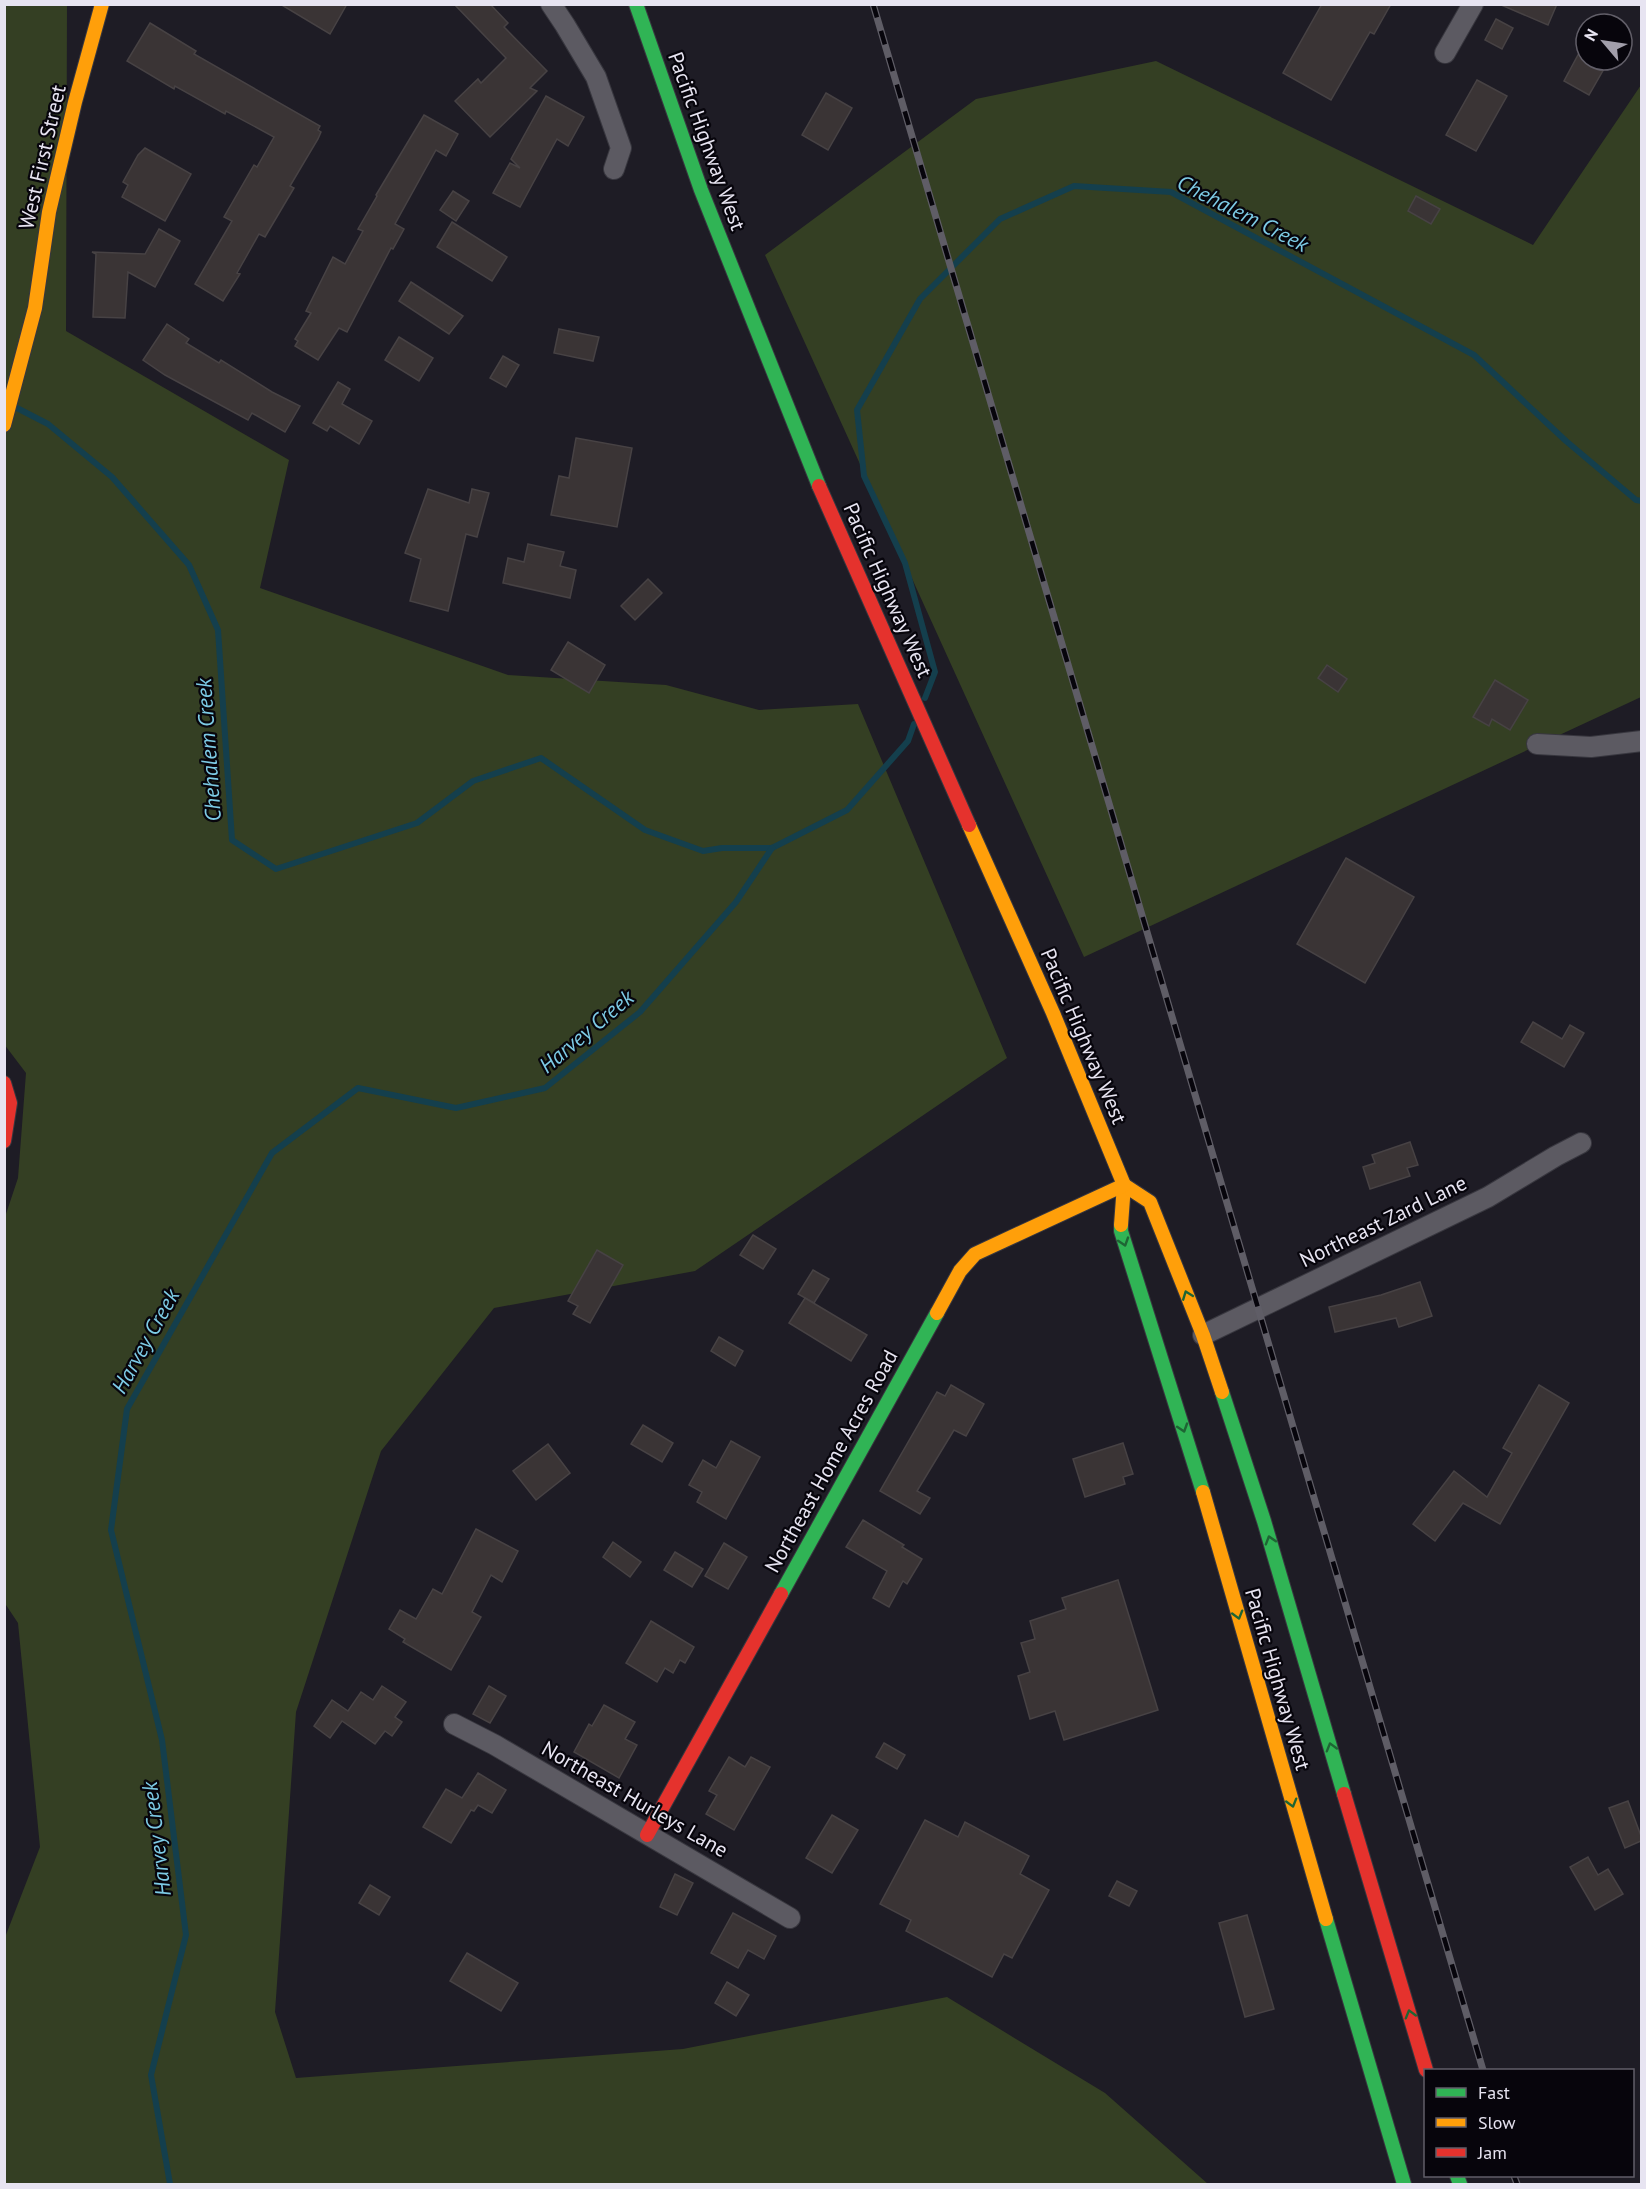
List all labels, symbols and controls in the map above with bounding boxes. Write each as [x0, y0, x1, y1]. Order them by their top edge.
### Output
north arrow [1574, 12, 1634, 72]
text: N [1580, 25, 1602, 44]
street label: Pacific Highway West [662, 48, 752, 234]
street label: West First Street [12, 82, 72, 232]
water label: Chehalem Creek [1173, 168, 1314, 259]
street label: Pacific Highway West [837, 499, 939, 681]
water label: Chehalem Creek [189, 676, 227, 823]
street label: Pacific Highway West [1035, 944, 1133, 1128]
water label: Harvey Creek [533, 983, 640, 1079]
street label: Northeast Zard Lane [1295, 1169, 1471, 1273]
one-way arrow [1117, 1236, 1129, 1247]
water label: Harvey Creek [105, 1283, 186, 1398]
one-way arrow [1182, 1291, 1194, 1302]
street label: Northeast Home Acres Road [758, 1345, 904, 1577]
one-way arrow [1176, 1422, 1188, 1433]
one-way arrow [1265, 1535, 1277, 1546]
street label: Pacific Highway West [1239, 1585, 1317, 1773]
one-way arrow [1231, 1609, 1243, 1620]
street label: Northeast Hurleys Lane [537, 1735, 733, 1863]
one-way arrow [1326, 1742, 1338, 1753]
water label: Harvey Creek [135, 1779, 177, 1898]
one-way arrow [1285, 1797, 1297, 1808]
one-way arrow [1405, 2009, 1417, 2020]
legend [1424, 2069, 1634, 2177]
text: Fast [1478, 2081, 1510, 2104]
text: Slow [1478, 2111, 1516, 2134]
text: Jam [1477, 2141, 1507, 2164]

